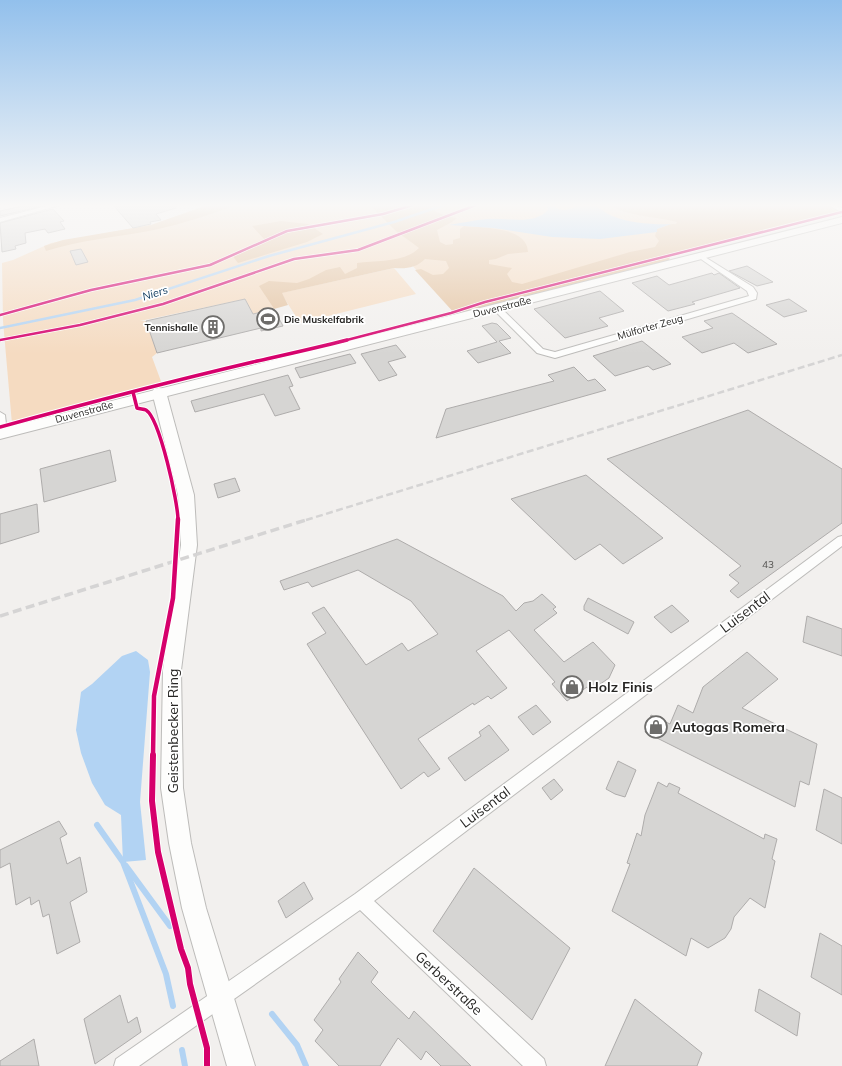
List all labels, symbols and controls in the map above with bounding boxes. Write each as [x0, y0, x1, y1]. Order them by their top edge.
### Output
water label: Niers [140, 282, 170, 304]
street label: Duvenstraße [472, 293, 532, 321]
sports icon: Die Muskelfabrik [255, 306, 281, 332]
street label: Mülforter Zeug [616, 311, 684, 343]
place label: Die Muskelfabrik [284, 313, 364, 326]
building icon: Tennishalle [200, 314, 226, 340]
place label: Tennishalle [145, 321, 199, 334]
street label: Duvenstraße [54, 398, 114, 426]
house number: 43 [762, 558, 774, 571]
street label: Luisental [716, 587, 774, 637]
street label: Geistenbecker Ring [164, 669, 182, 793]
shop icon: Holz Finis [559, 674, 585, 700]
place label: Holz Finis [588, 678, 653, 696]
shop icon: Autogas Romera [643, 714, 669, 740]
place label: Autogas Romera [672, 718, 785, 736]
street label: Luisental [456, 782, 514, 832]
street label: Gerberstraße [412, 947, 486, 1019]

